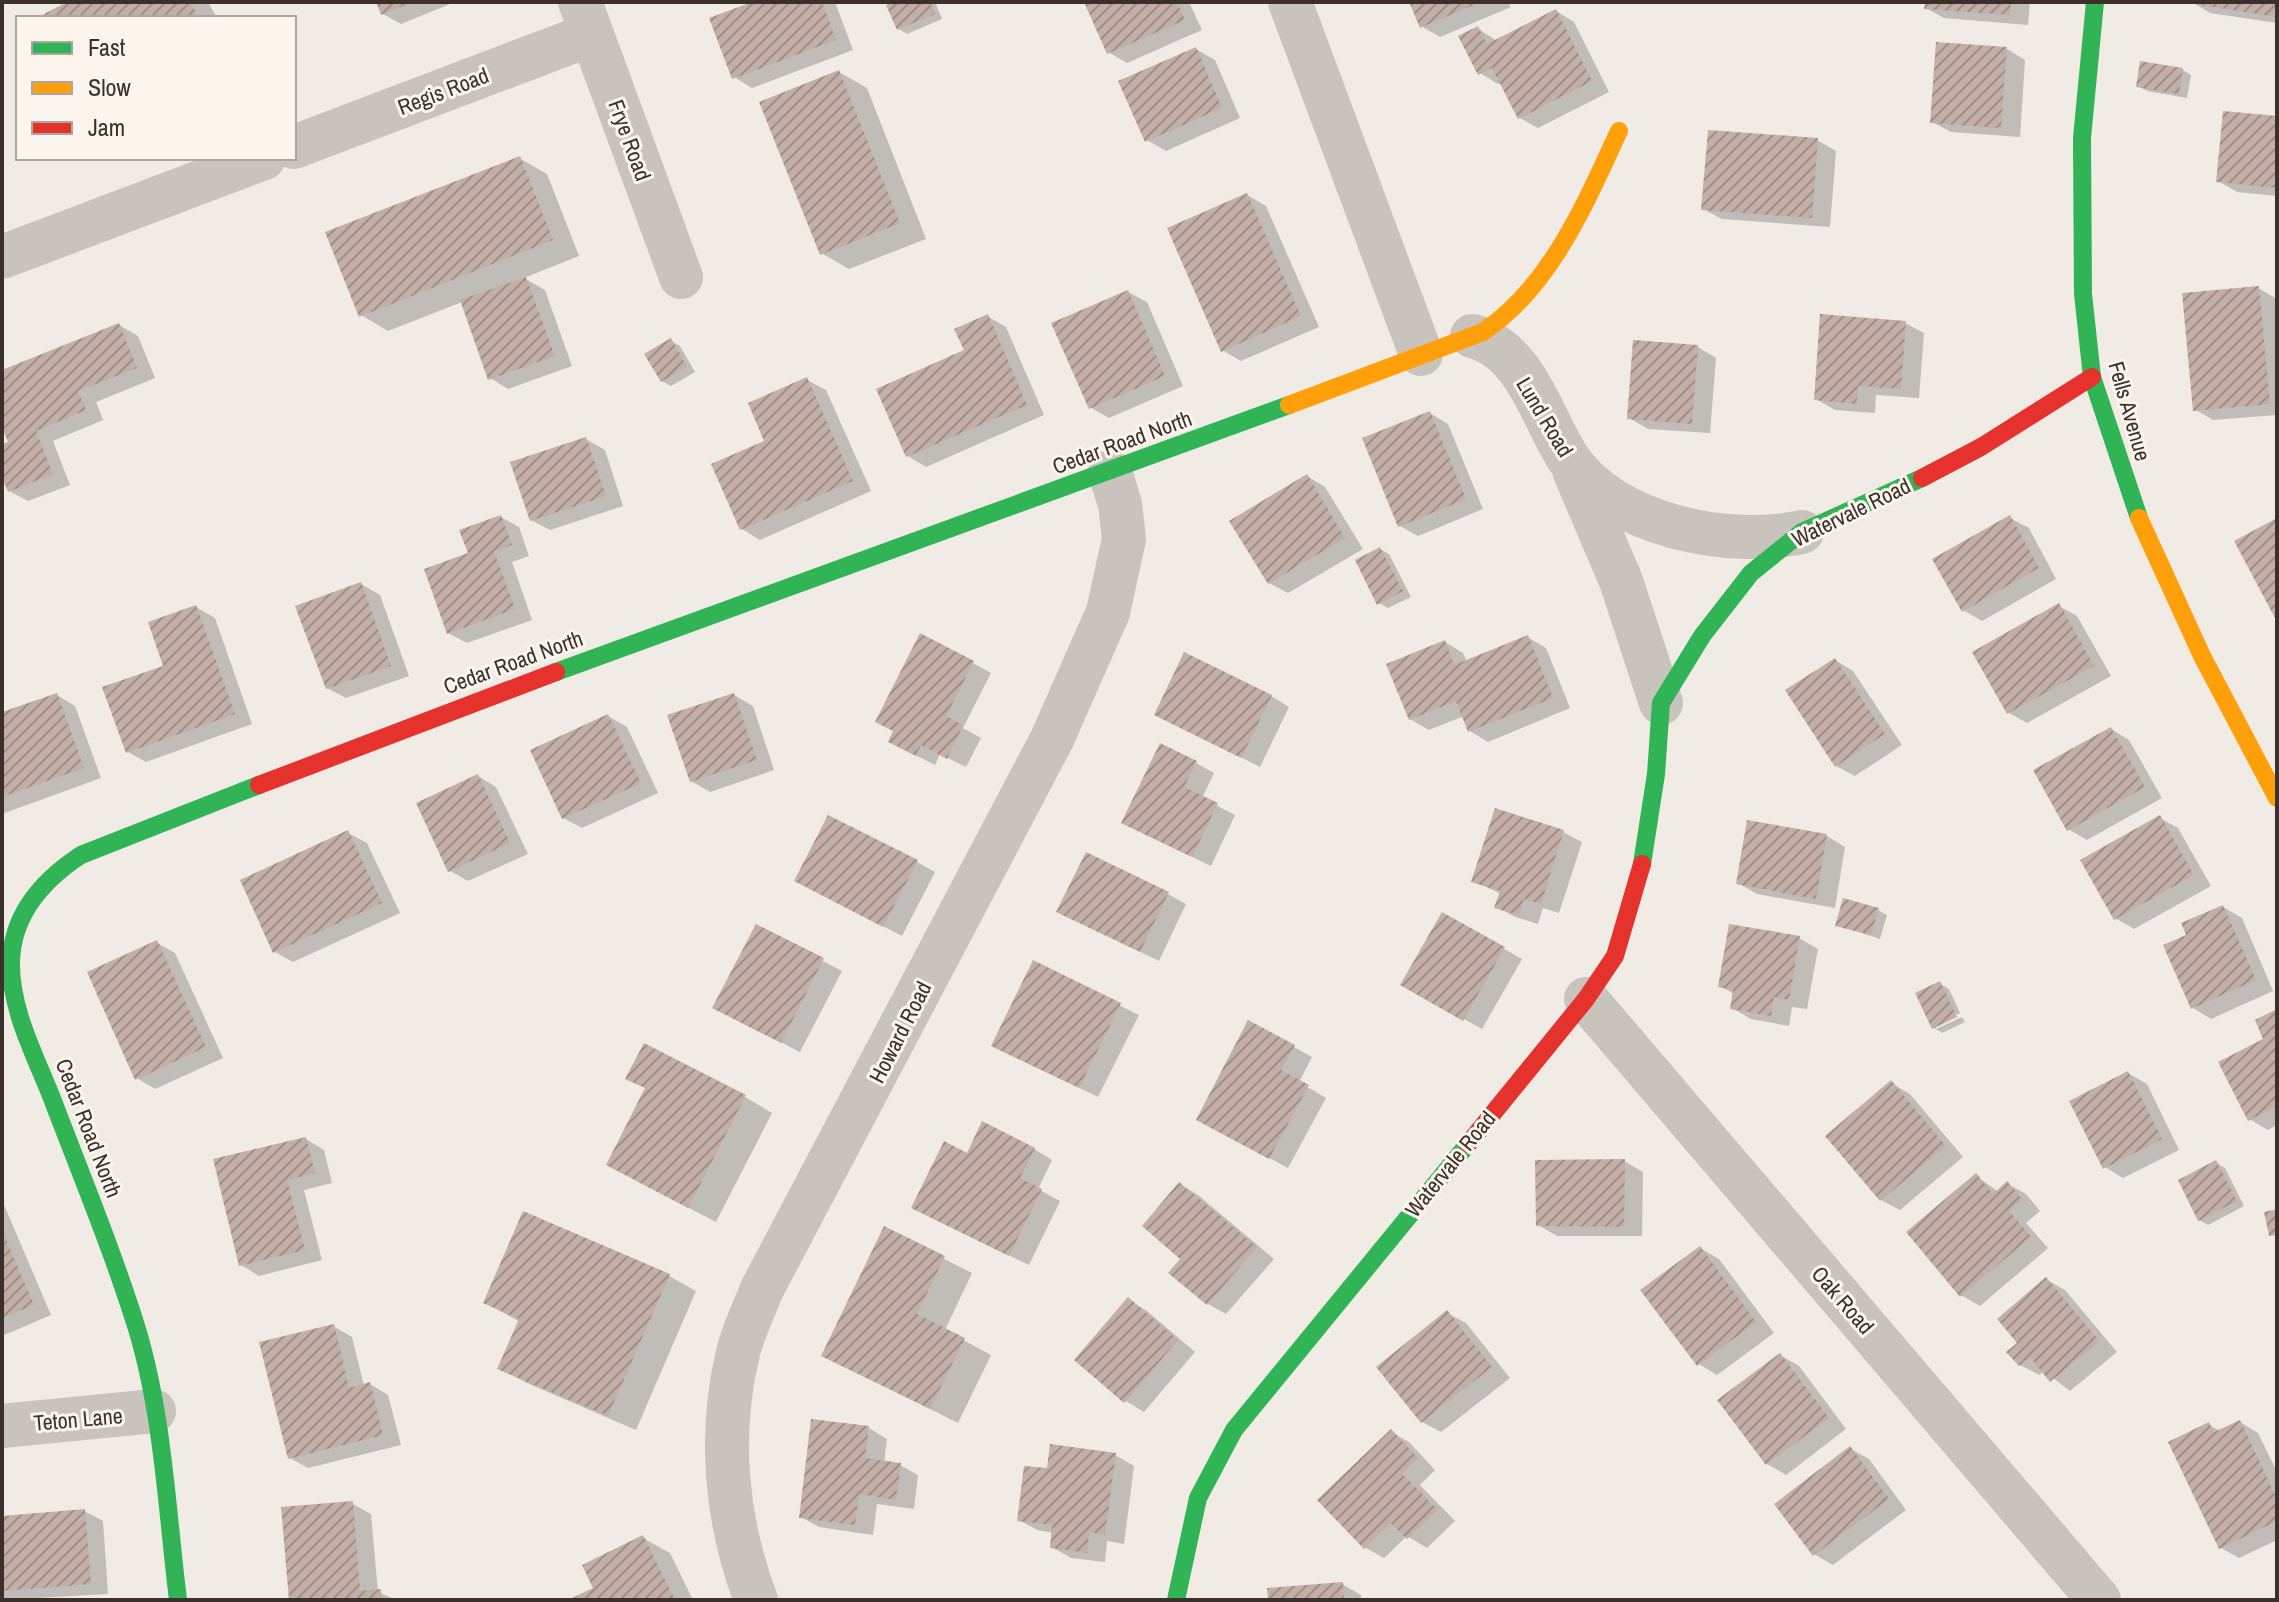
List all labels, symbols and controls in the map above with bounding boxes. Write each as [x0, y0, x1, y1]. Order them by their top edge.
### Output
legend [16, 16, 296, 160]
text: Fast [88, 31, 126, 63]
street label: Regis Road [393, 60, 493, 122]
text: Slow [88, 71, 131, 103]
street label: Frye Road [602, 95, 658, 185]
text: Jam [88, 111, 125, 143]
street label: Fells Avenue [2102, 358, 2158, 464]
street label: Lund Road [1509, 371, 1581, 463]
street label: Cedar Road North [1048, 403, 1196, 481]
street label: Watervale Road [1787, 470, 1915, 554]
street label: Cedar Road North [439, 623, 587, 701]
street label: Howard Road [862, 976, 938, 1088]
street label: Cedar Road North [49, 1054, 129, 1202]
street label: Watervale Road [1398, 1105, 1502, 1223]
street label: Oak Road [1805, 1260, 1881, 1340]
street label: Teton Lane [32, 1400, 124, 1438]

